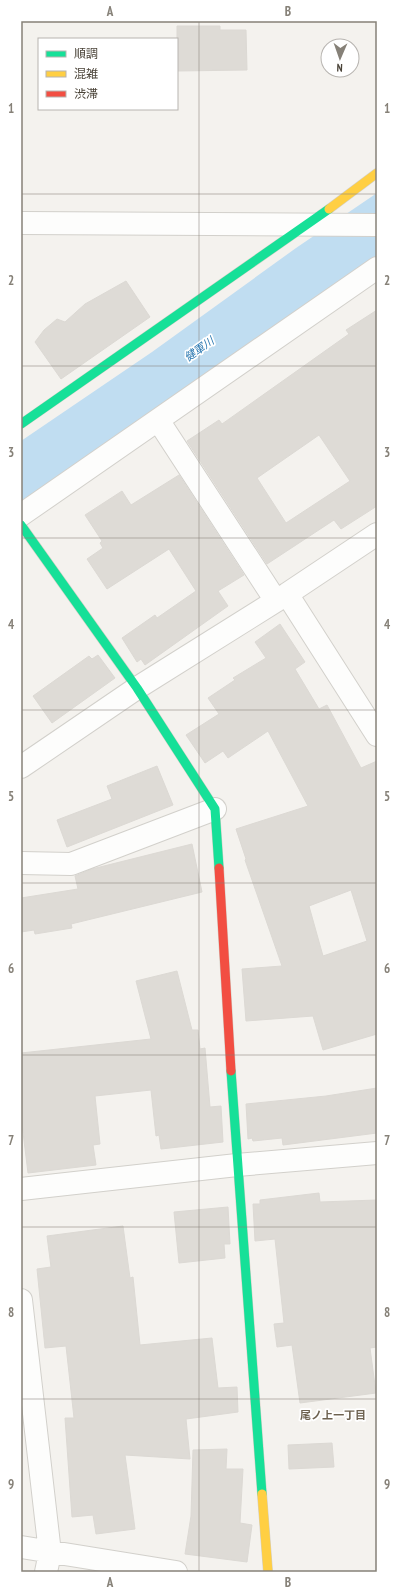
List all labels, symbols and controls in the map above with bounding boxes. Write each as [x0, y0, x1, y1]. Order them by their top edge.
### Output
text: A [106, 3, 114, 20]
text: B [285, 3, 291, 20]
legend [38, 38, 178, 110]
north arrow [320, 38, 360, 78]
text: 順調 [74, 46, 98, 61]
text: N [336, 61, 343, 75]
text: 混雑 [74, 66, 98, 81]
text: 渋滞 [74, 86, 98, 101]
text: 1 [8, 100, 14, 117]
text: 1 [384, 100, 390, 117]
text: 2 [8, 272, 14, 289]
text: 2 [384, 272, 390, 289]
water label: 健軍川 [181, 333, 217, 364]
text: 3 [8, 444, 14, 461]
text: 3 [384, 444, 390, 461]
text: 4 [8, 616, 15, 633]
text: 4 [384, 616, 391, 633]
text: 5 [8, 788, 14, 805]
text: 5 [384, 788, 390, 805]
text: 6 [8, 960, 14, 977]
text: 6 [384, 960, 390, 977]
text: 7 [8, 1132, 14, 1149]
text: 7 [384, 1132, 390, 1149]
text: 8 [8, 1304, 14, 1321]
text: 8 [384, 1304, 390, 1321]
district label: 尾ノ上一丁目 [300, 1408, 366, 1422]
text: 9 [8, 1476, 14, 1493]
text: 9 [384, 1476, 390, 1493]
text: A [106, 1574, 114, 1591]
text: B [285, 1574, 291, 1591]

